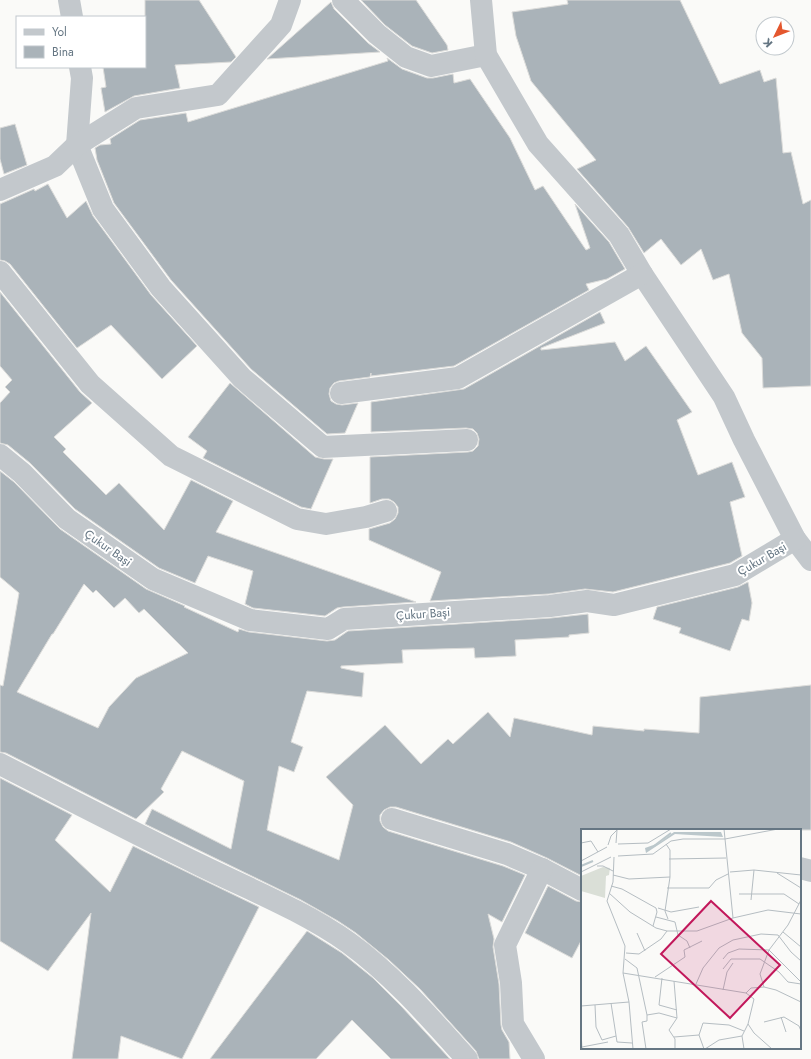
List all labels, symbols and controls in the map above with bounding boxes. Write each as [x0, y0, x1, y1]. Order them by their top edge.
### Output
legend [16, 16, 146, 68]
north arrow [755, 16, 795, 56]
text: Yol [52, 23, 67, 41]
text: K [759, 34, 776, 51]
text: Bina [52, 43, 74, 61]
street label: Çukur Başi [81, 525, 135, 571]
street label: Çukur Başi [734, 538, 790, 580]
street label: Çukur Başi [395, 603, 451, 625]
inset map [581, 829, 801, 1049]

